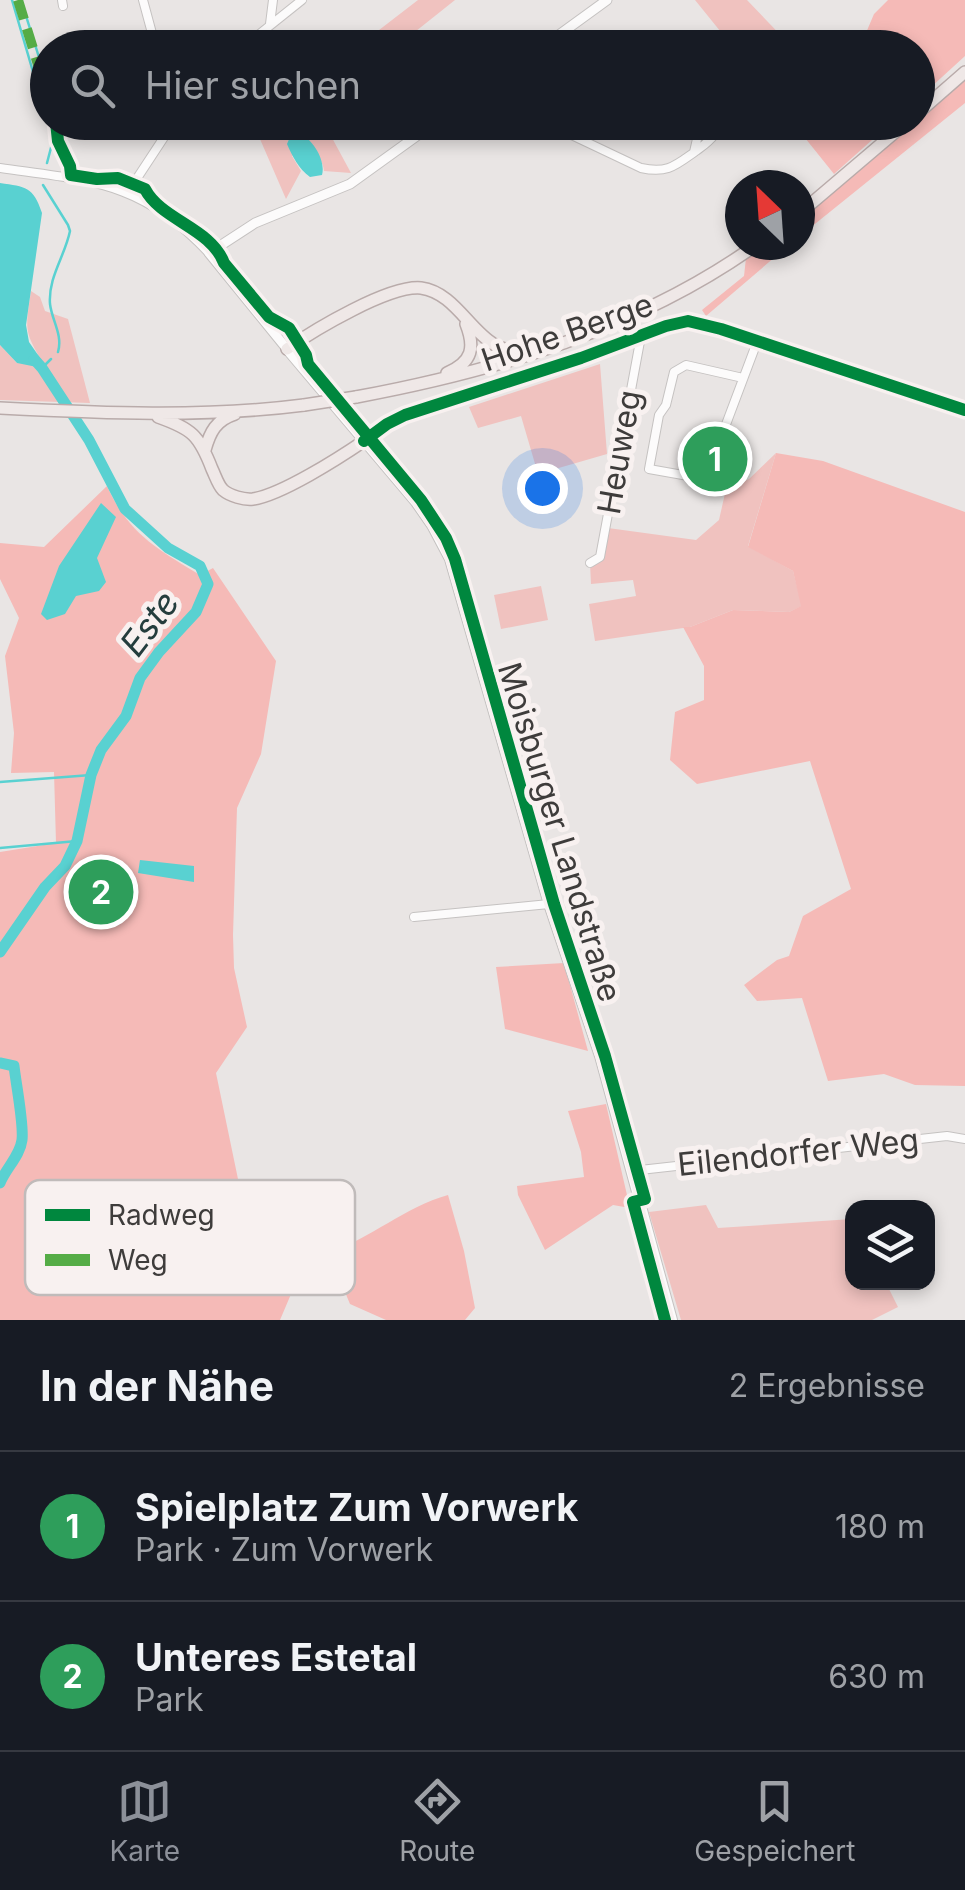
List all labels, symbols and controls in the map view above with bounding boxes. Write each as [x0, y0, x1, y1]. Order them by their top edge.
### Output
search box [30, 30, 935, 140]
icon: search [65, 58, 120, 113]
text: Hier suchen [145, 62, 361, 108]
north arrow [725, 170, 815, 260]
street label: Hohe Berge [476, 284, 658, 380]
street label: Heuweg [589, 387, 649, 517]
pin: 1 [682, 422, 748, 496]
your location [517, 463, 568, 514]
water label: Este [111, 582, 187, 664]
street label: Moisburger Landstraße [490, 658, 630, 1006]
pin: 2 [68, 854, 134, 930]
street label: Eilendorfer Weg [675, 1120, 921, 1184]
legend [25, 1180, 355, 1295]
text: Radweg [108, 1198, 215, 1232]
map controls [845, 1200, 935, 1290]
button: layers [845, 1200, 935, 1290]
text: Weg [108, 1243, 168, 1277]
text: In der Nähe [40, 1360, 274, 1411]
text: 2 Ergebnisse [729, 1366, 925, 1405]
text: Spielplatz Zum Vorwerk [135, 1484, 578, 1530]
text: 1 [66, 1507, 79, 1546]
text: 180 m [835, 1507, 925, 1546]
text: Park · Zum Vorwerk [135, 1530, 433, 1569]
text: Unteres Estetal [135, 1634, 417, 1680]
text: 2 [62, 1657, 83, 1696]
text: 630 m [828, 1657, 925, 1696]
text: Park [135, 1680, 204, 1719]
tab: Karte [109, 1774, 180, 1868]
tab: Route [399, 1774, 475, 1868]
tab: Gespeichert [694, 1774, 856, 1868]

